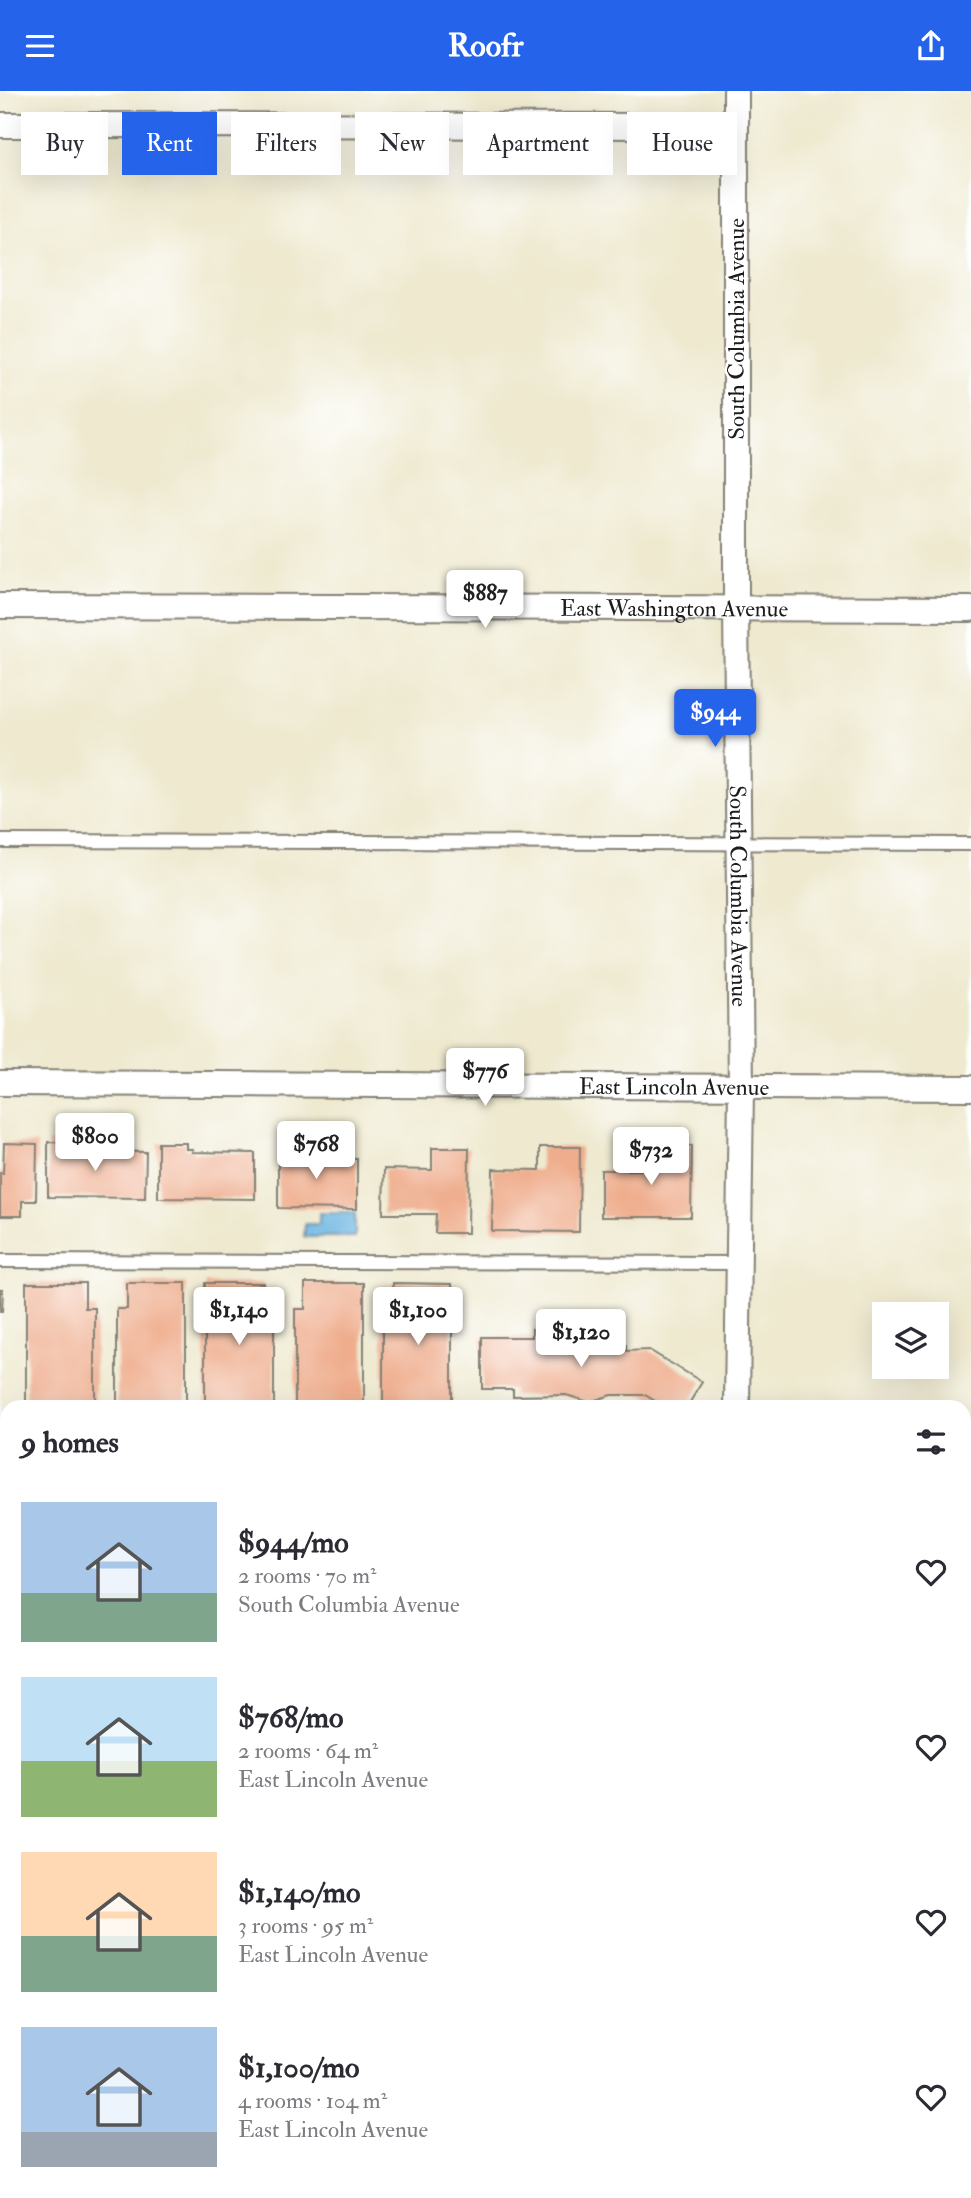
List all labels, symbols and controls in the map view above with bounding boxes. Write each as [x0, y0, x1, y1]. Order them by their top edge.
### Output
text: Roofr [448, 26, 523, 66]
icon: menu [21, 27, 59, 65]
icon: share [912, 27, 950, 65]
chip: Buy [21, 112, 108, 175]
chip: Rent [122, 112, 217, 175]
chip: Filters [231, 112, 341, 175]
chip: New [355, 112, 449, 175]
chip: Apartment [463, 112, 613, 175]
chip: House [627, 112, 737, 175]
street label: South Columbia Avenue [722, 218, 751, 440]
pin: $887 [444, 571, 526, 630]
text: $887 [462, 578, 508, 607]
street label: East Washington Avenue [560, 594, 788, 623]
pin: $944 [674, 689, 756, 749]
text: $944 [690, 697, 740, 726]
street label: South Columbia Avenue [723, 785, 754, 1007]
pin: $776 [444, 1049, 526, 1108]
text: $776 [462, 1056, 508, 1085]
street label: East Lincoln Avenue [579, 1072, 770, 1102]
pin: $800 [54, 1114, 136, 1173]
text: $800 [71, 1121, 119, 1150]
pin: $768 [275, 1121, 357, 1181]
pin: $732 [610, 1127, 692, 1187]
text: $768 [293, 1129, 339, 1158]
text: $732 [629, 1135, 673, 1164]
pin: $1,140 [182, 1287, 296, 1347]
pin: $1,100 [361, 1287, 475, 1347]
text: $1,140 [209, 1295, 269, 1324]
text: $1,100 [389, 1295, 447, 1324]
map controls [872, 1302, 949, 1379]
button: layers [872, 1302, 949, 1379]
pin: $1,120 [524, 1309, 638, 1369]
text: $1,120 [552, 1317, 610, 1346]
icon: filters [912, 1423, 950, 1461]
text: 9 homes [21, 1424, 119, 1461]
text: $944/mo [238, 1524, 349, 1561]
icon: home [77, 1530, 161, 1614]
icon: heart [912, 1553, 950, 1591]
text: 2 rooms · 70 m² [238, 1561, 377, 1590]
text: South Columbia Avenue [238, 1590, 460, 1619]
text: $768/mo [238, 1699, 343, 1736]
icon: home [77, 1705, 161, 1789]
icon: heart [912, 1728, 950, 1766]
text: 2 rooms · 64 m² [238, 1736, 378, 1765]
text: East Lincoln Avenue [238, 1765, 428, 1794]
text: $1,140/mo [238, 1874, 360, 1911]
icon: home [77, 1880, 161, 1964]
icon: heart [912, 1903, 950, 1941]
text: 3 rooms · 95 m² [238, 1911, 373, 1940]
text: East Lincoln Avenue [238, 1940, 428, 1969]
text: $1,100/mo [238, 2049, 360, 2086]
icon: home [77, 2055, 161, 2139]
icon: heart [912, 2078, 950, 2116]
text: 4 rooms · 104 m² [238, 2086, 387, 2115]
text: East Lincoln Avenue [238, 2115, 428, 2144]

